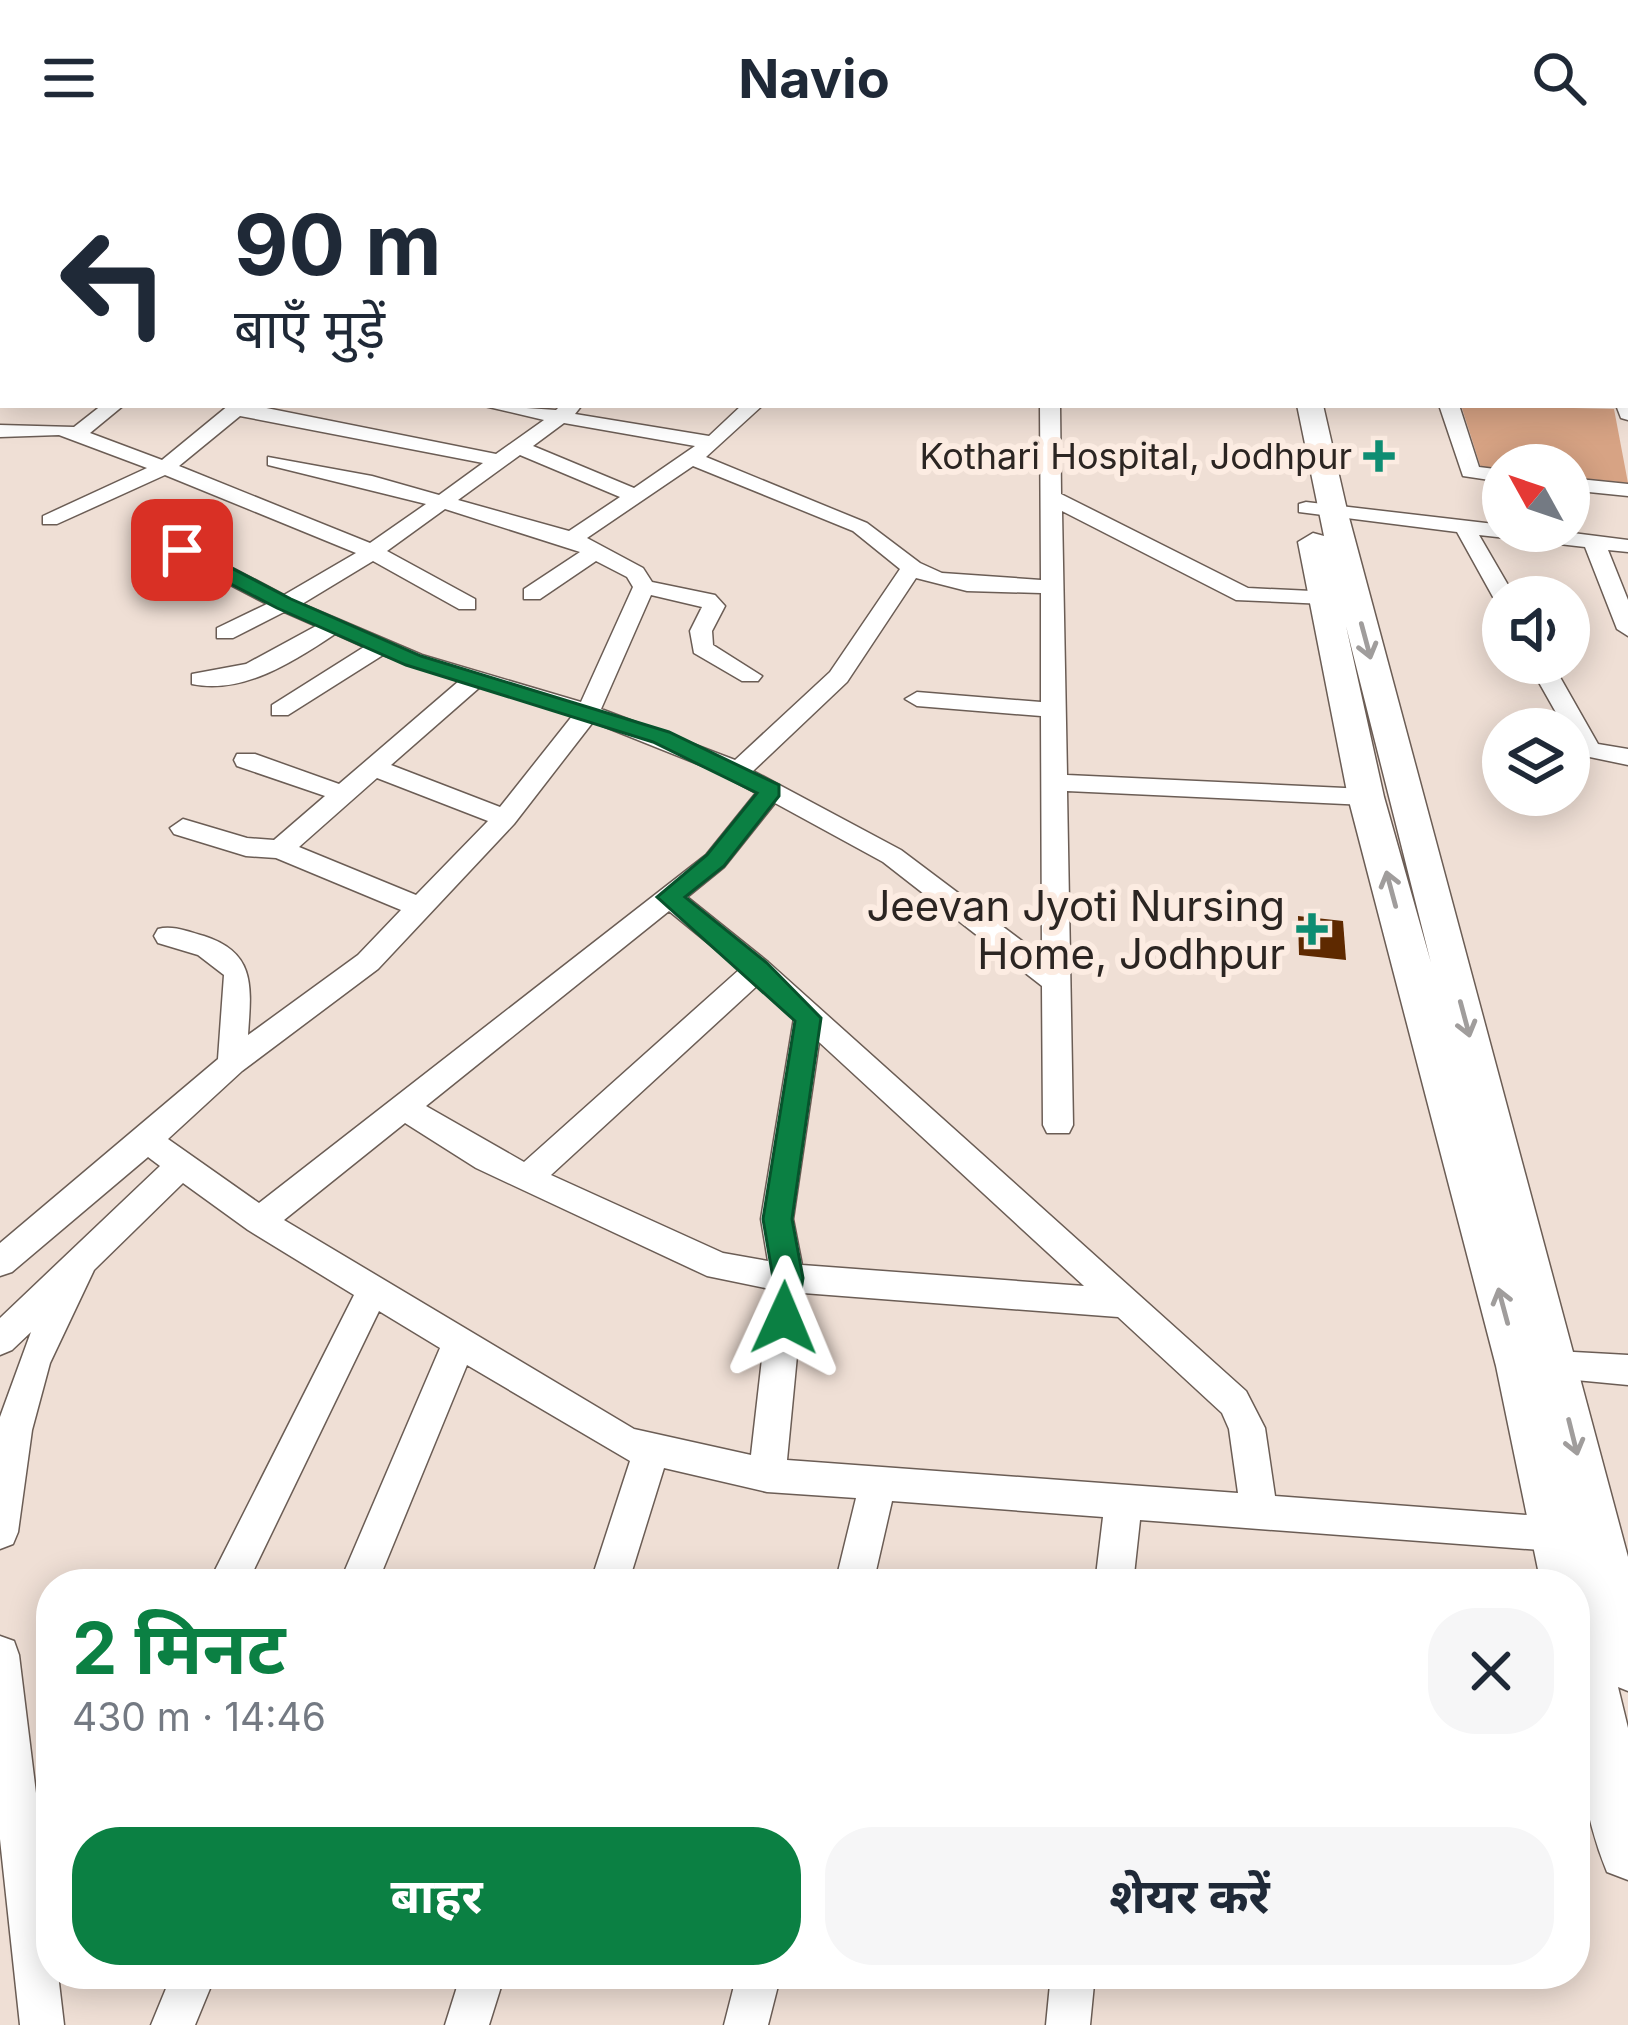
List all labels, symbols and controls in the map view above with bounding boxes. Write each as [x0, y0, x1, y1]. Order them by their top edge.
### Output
icon: menu [36, 45, 102, 111]
icon: search [1526, 45, 1592, 111]
text: Navio [738, 46, 890, 111]
text: 90 m [234, 194, 442, 295]
icon: left [36, 204, 192, 360]
text: बाएँ मुड़ें [234, 296, 385, 361]
place label: Kothari Hospital, Jodhpur [920, 434, 1352, 478]
marker: Kothari Hospital, Jodhpur [1363, 440, 1395, 472]
north arrow [1482, 444, 1590, 552]
map controls [1482, 444, 1590, 816]
pin [131, 499, 233, 601]
icon: arrive [149, 517, 215, 583]
button: sound [1482, 576, 1590, 684]
one-way arrow [1357, 622, 1379, 660]
button: layers [1482, 708, 1590, 816]
one-way arrow [1378, 871, 1400, 909]
place label: Jeevan Jyoti Nursing Home, Jodhpur [866, 880, 1285, 979]
marker: Jeevan Jyoti Nursing Home, Jodhpur [1296, 913, 1328, 945]
one-way arrow [1455, 999, 1477, 1037]
position arrow [721, 1255, 847, 1381]
one-way arrow [1491, 1288, 1513, 1326]
one-way arrow [1563, 1417, 1585, 1455]
text: 2 मिनट [72, 1604, 286, 1691]
button: close [1428, 1608, 1554, 1734]
text: 430 m · 14:46 [72, 1693, 326, 1740]
button: बाहर [72, 1827, 801, 1965]
button: शेयर करें [825, 1827, 1554, 1965]

